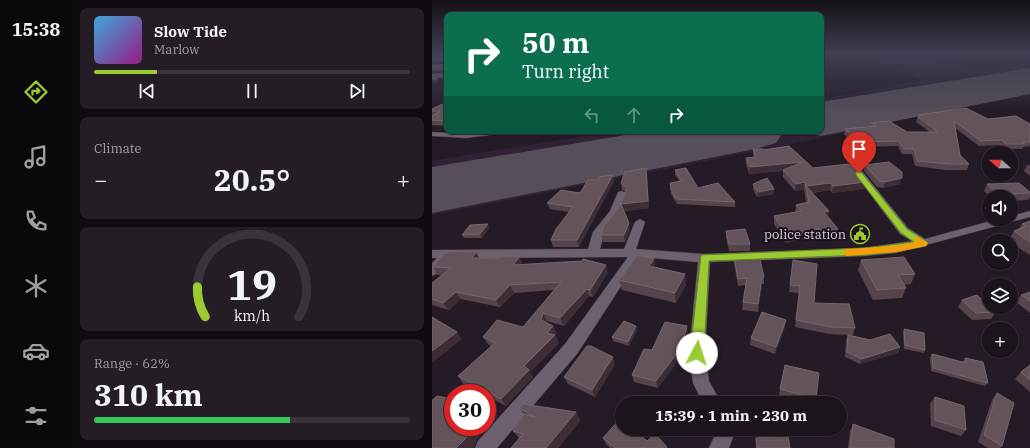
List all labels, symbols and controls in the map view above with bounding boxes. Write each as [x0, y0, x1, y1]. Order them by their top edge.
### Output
text: 15:38 [12, 18, 60, 41]
text: Slow Tide [154, 22, 227, 41]
text: 50 m [522, 24, 589, 61]
icon: right [456, 28, 508, 80]
text: Marlow [154, 41, 199, 58]
text: Turn right [522, 60, 609, 83]
icon: directions [22, 78, 50, 106]
icon: previous [136, 80, 158, 102]
icon: pause [241, 80, 263, 102]
icon: next [346, 80, 368, 102]
icon: left [581, 104, 603, 126]
icon: ahead [623, 104, 645, 126]
icon: right [665, 104, 687, 126]
pin [842, 132, 876, 173]
icon: arrive [848, 138, 870, 160]
text: Climate [94, 140, 141, 157]
icon: music [22, 143, 50, 171]
north arrow [982, 146, 1018, 182]
map controls [982, 146, 1018, 358]
text: 20.5° [214, 160, 290, 199]
text: − [94, 165, 107, 194]
text: + [397, 165, 410, 194]
button: sound [982, 190, 1018, 226]
icon: phone [22, 207, 50, 235]
public building icon: police station [849, 223, 871, 245]
place label: police station [764, 226, 846, 243]
button: search [982, 234, 1018, 270]
text: 19 [227, 256, 277, 310]
icon: climate [22, 272, 50, 300]
button: layers [982, 278, 1018, 314]
text: km/h [234, 305, 270, 324]
button: + [982, 322, 1018, 358]
position arrow [676, 332, 718, 374]
icon: car [22, 337, 50, 365]
text: Range · 62% [94, 355, 170, 372]
text: 310 km [94, 375, 203, 414]
speed limit sign: 30 [444, 384, 496, 436]
icon: filters [22, 402, 50, 430]
text: 15:39 · 1 min · 230 m [655, 406, 807, 425]

